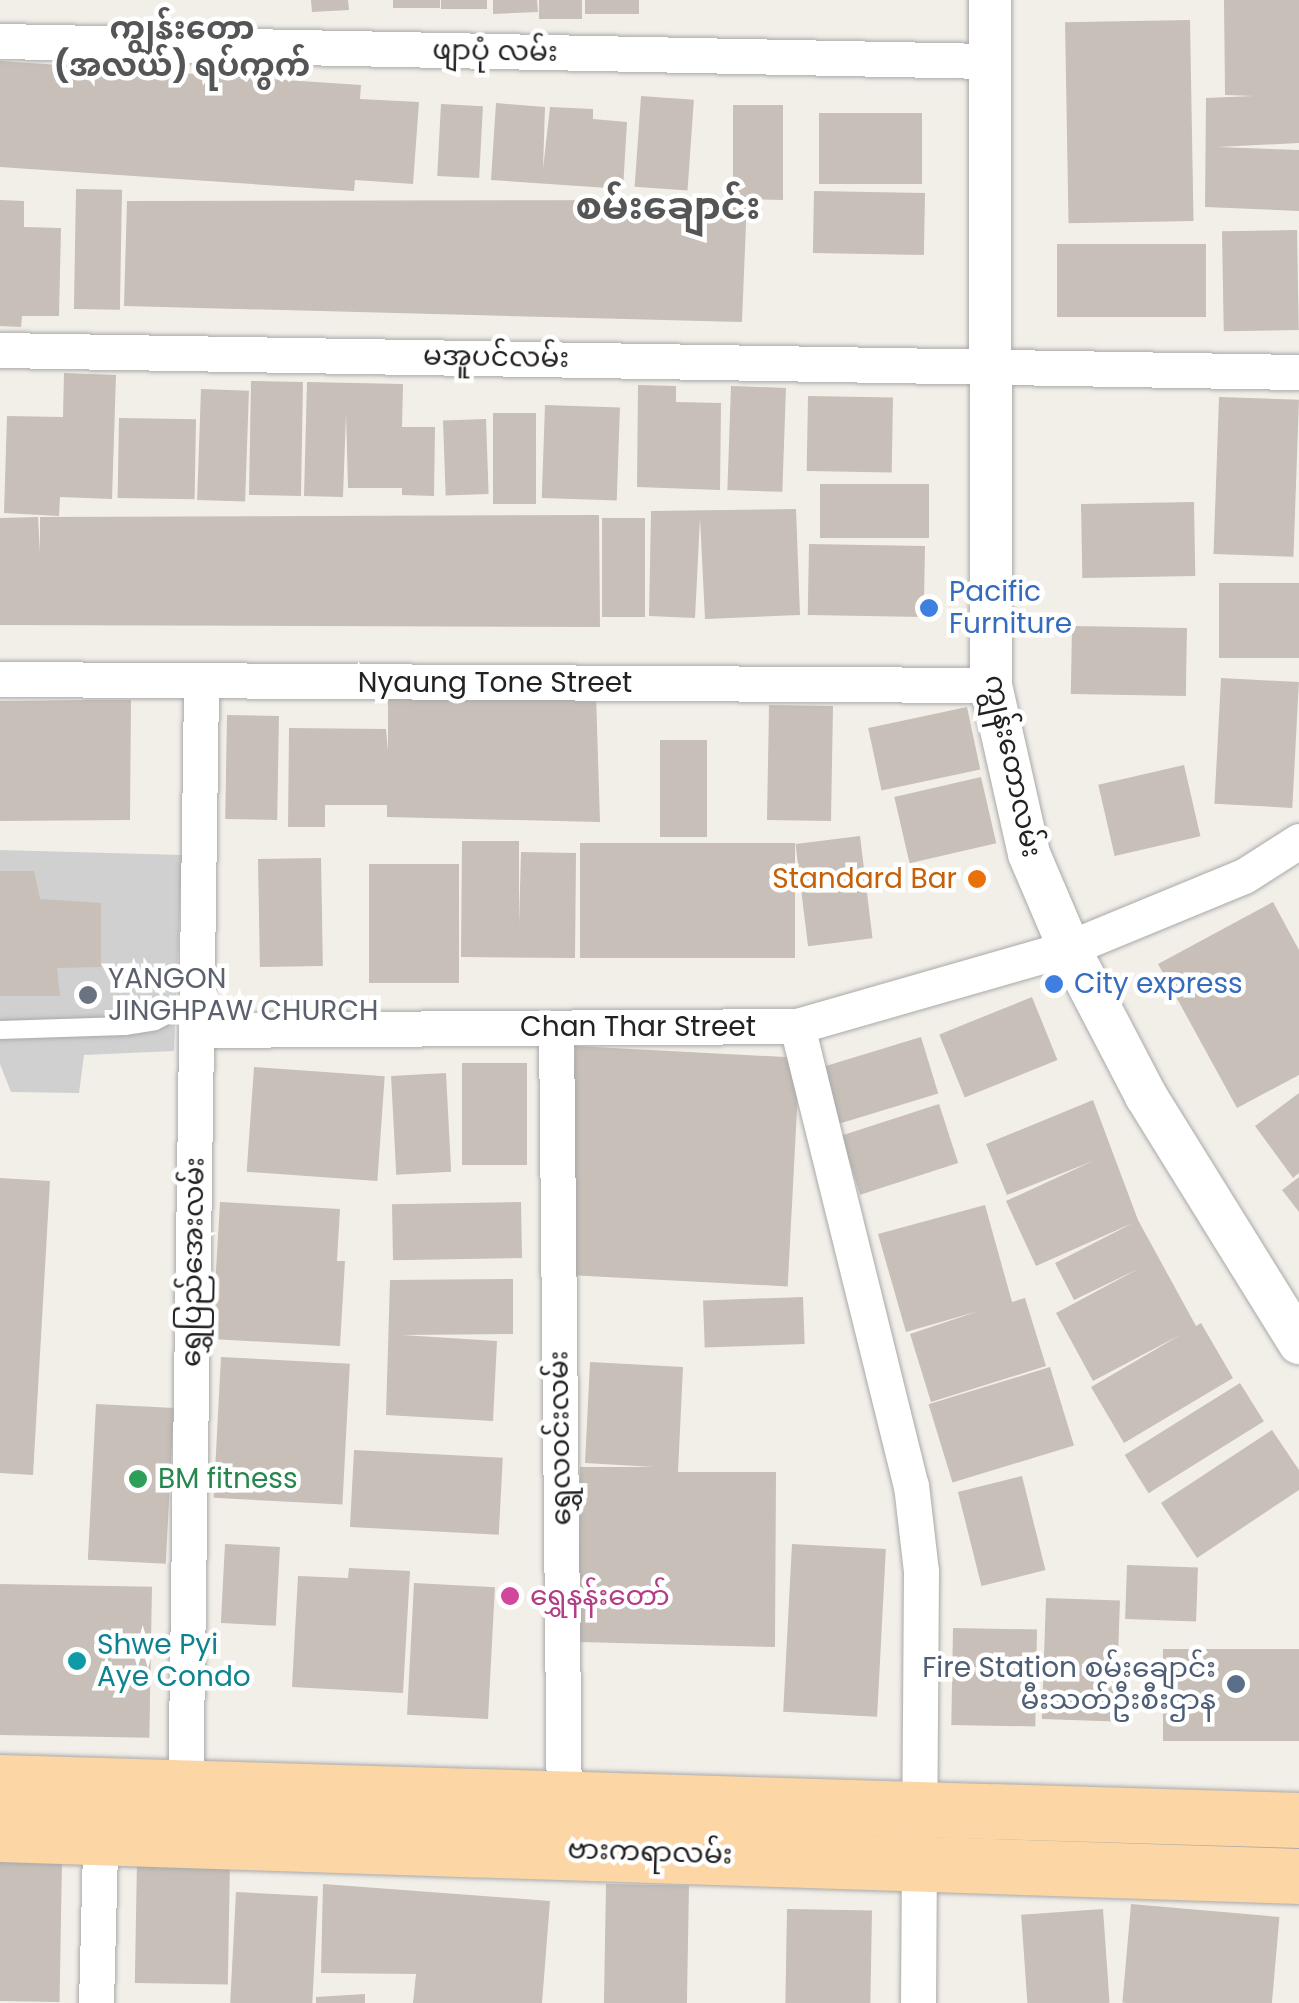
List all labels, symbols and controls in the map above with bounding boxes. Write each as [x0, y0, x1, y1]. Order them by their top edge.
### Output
district label: ကျွန်းတော (အလယ်) ရပ်ကွက် [54, 10, 310, 85]
street label: ဖျာပုံ လမ်း [432, 33, 558, 69]
district label: စမ်းချောင်း [575, 183, 761, 229]
street label: မအူပင်လမ်း [423, 339, 569, 375]
place label: Pacific Furniture [949, 575, 1072, 641]
marker: Pacific Furniture [918, 597, 940, 619]
street label: Nyaung Tone Street [358, 666, 632, 700]
street label: ကျွန်းတောလမ်း [977, 672, 1049, 860]
place label: Standard Bar [772, 862, 957, 896]
marker: Standard Bar [966, 868, 988, 890]
place label: YANGON JINGHPAW CHURCH [108, 962, 378, 1028]
place label: City express [1074, 967, 1243, 1001]
marker: City express [1043, 973, 1065, 995]
marker: YANGON JINGHPAW CHURCH [77, 984, 99, 1006]
street label: Chan Thar Street [520, 1010, 756, 1044]
street label: ရွှေပြည်အေးလမ်း [174, 1157, 212, 1367]
street label: ရွှေလဝင်းလမ်း [542, 1350, 578, 1526]
place label: BM fitness [158, 1462, 298, 1496]
marker: BM fitness [127, 1468, 149, 1490]
place label: ရွှေနန်းတော် [530, 1579, 670, 1613]
marker: ရွှေနန်းတော် [499, 1585, 521, 1607]
place label: Shwe Pyi Aye Condo [97, 1628, 251, 1694]
marker: Shwe Pyi Aye Condo [66, 1650, 88, 1672]
place label: Fire Station စမ်းချောင်း မီးသတ်ဦးစီးဌာန [922, 1651, 1216, 1717]
marker: Fire Station စမ်းချောင်း မီးသတ်ဦးစီးဌာန [1225, 1673, 1247, 1695]
street label: ဗားကရာလမ်း [567, 1832, 733, 1872]

